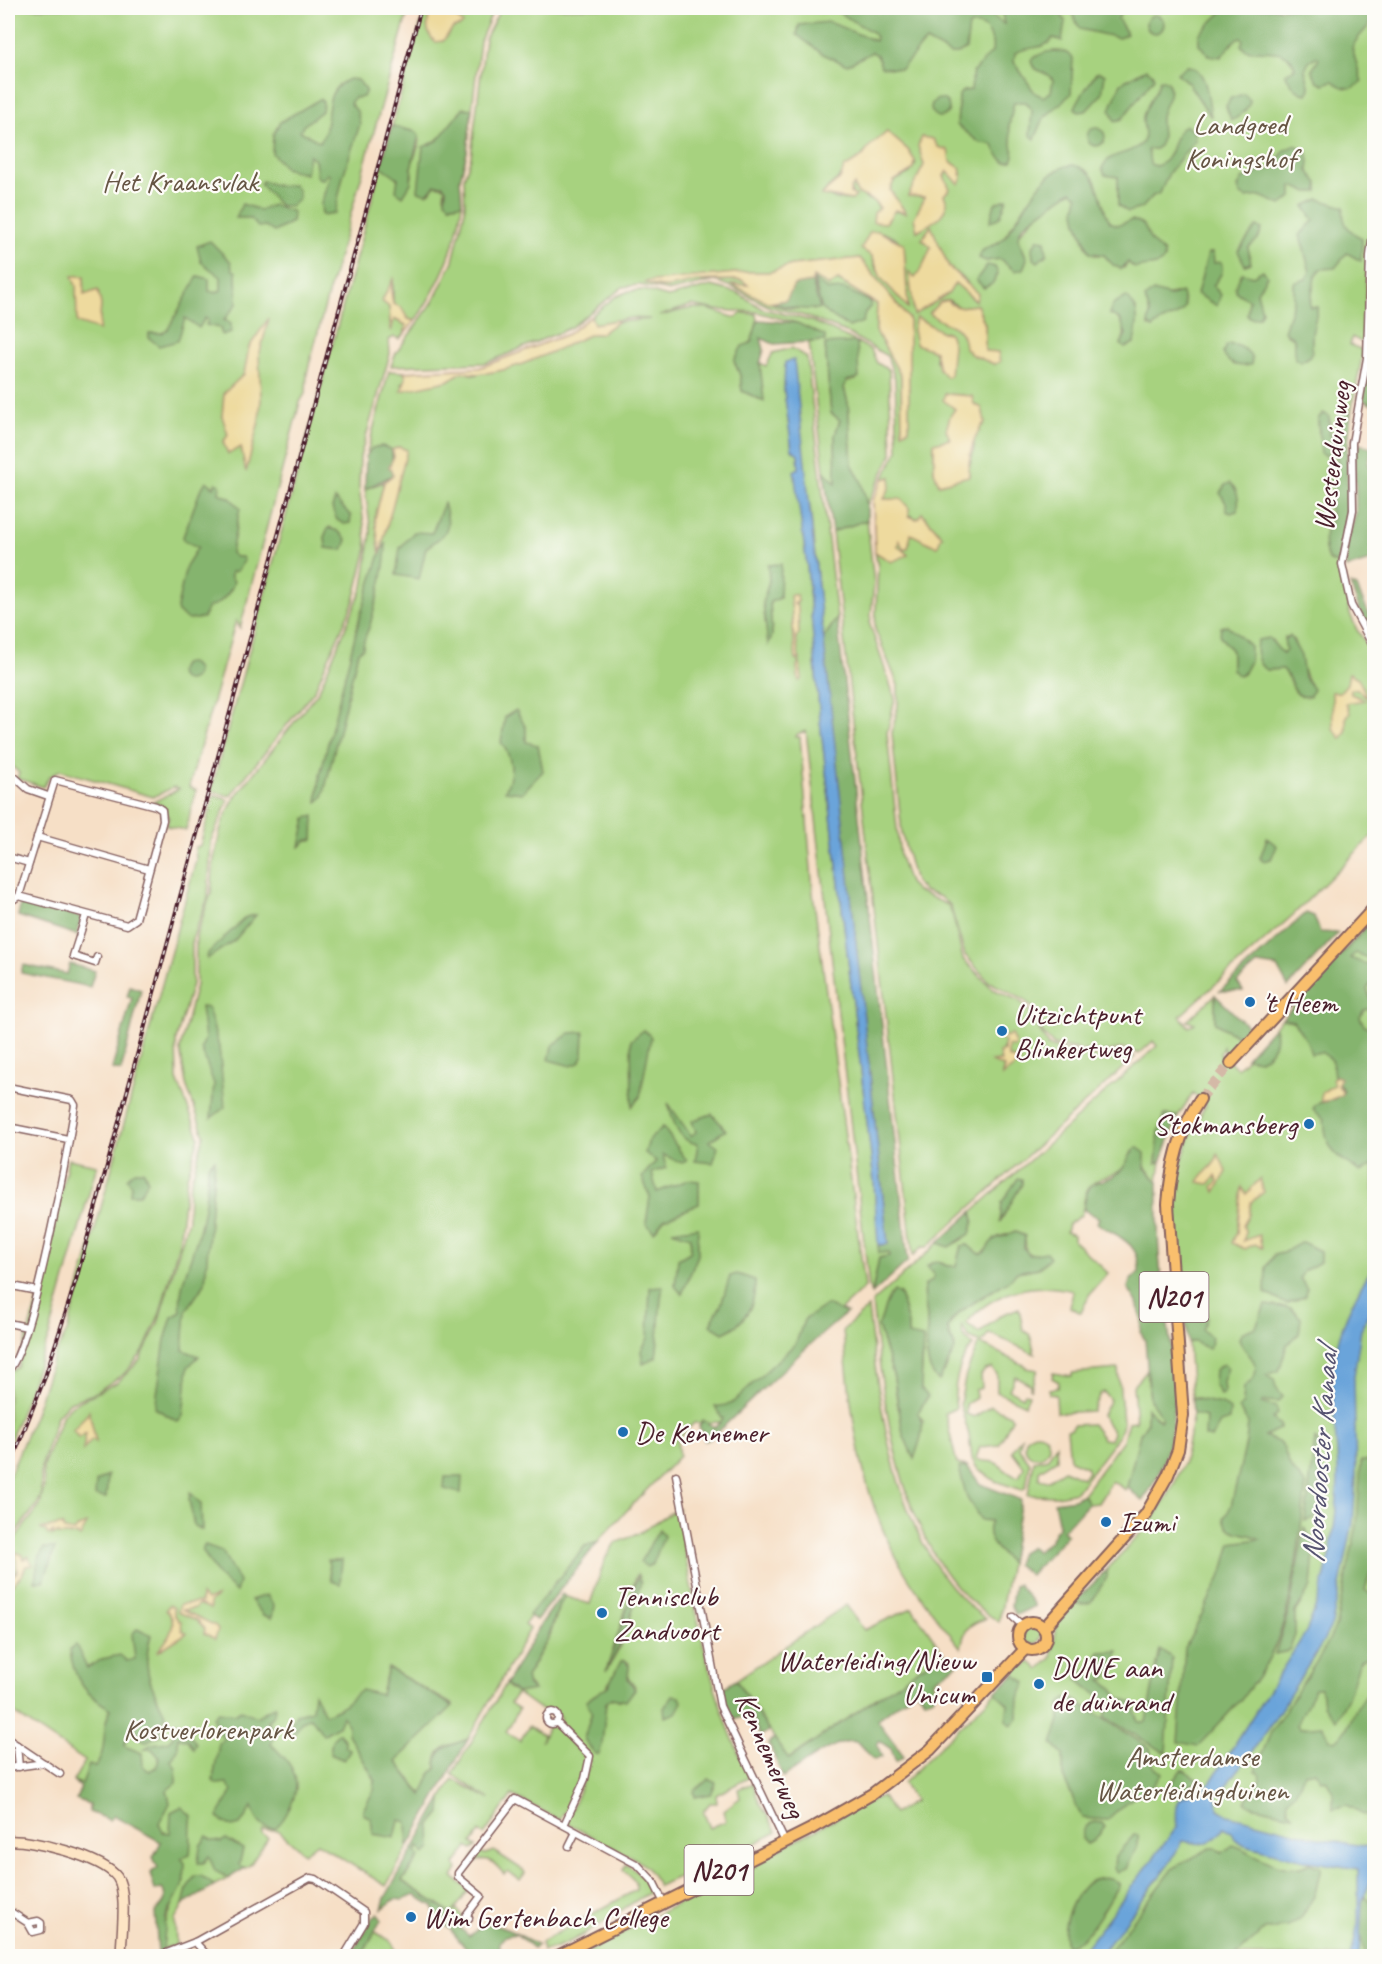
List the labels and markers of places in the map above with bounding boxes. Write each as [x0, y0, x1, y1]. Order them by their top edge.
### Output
place label: 't Heem [1262, 983, 1339, 1021]
place label: Uitzichtpunt Blinkertweg [1014, 995, 1144, 1067]
marker: 't Heem [1243, 995, 1257, 1009]
marker: Uitzichtpunt Blinkertweg [995, 1024, 1009, 1038]
place label: Stokmansberg [1154, 1105, 1299, 1143]
marker: Stokmansberg [1302, 1117, 1316, 1131]
place label: De Kennemer [635, 1413, 771, 1451]
marker: De Kennemer [616, 1425, 630, 1439]
place label: Izumi [1118, 1503, 1179, 1541]
marker: Izumi [1099, 1515, 1113, 1529]
place label: Tennisclub Zandvoort [614, 1577, 722, 1649]
marker: Tennisclub Zandvoort [595, 1606, 609, 1620]
place label: Waterleiding/Nieuw Unicum [777, 1641, 977, 1713]
place label: DUNE aan de duinrand [1051, 1648, 1175, 1720]
marker: Waterleiding/Nieuw Unicum [980, 1670, 994, 1684]
marker: DUNE aan de duinrand [1032, 1677, 1046, 1691]
place label: Wim Gertenbach College [423, 1898, 670, 1936]
marker: Wim Gertenbach College [404, 1910, 418, 1924]

